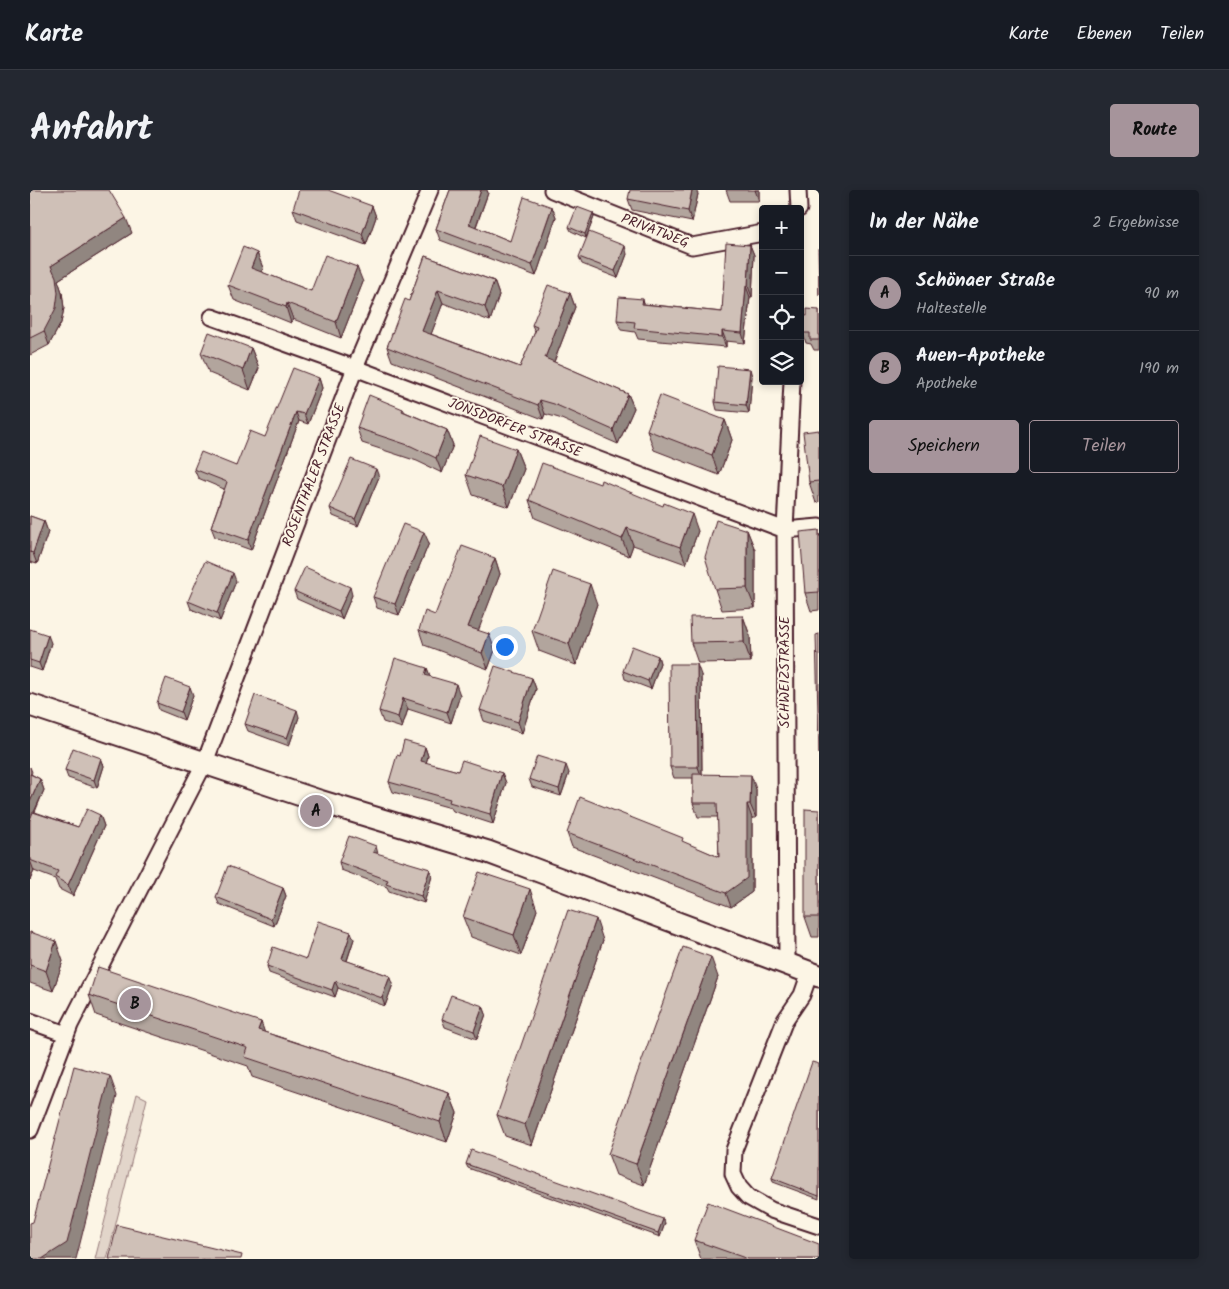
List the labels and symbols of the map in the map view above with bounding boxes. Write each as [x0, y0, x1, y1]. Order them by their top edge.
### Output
street label: PRIVATWEG [618, 208, 692, 254]
street label: JONSDORFER STRASSE [445, 392, 586, 464]
street label: ROSENTHALER STRASSE [277, 400, 352, 550]
street label: SCHWEIZSTRASSE [774, 615, 796, 728]
your location [492, 634, 518, 660]
pin: A [300, 792, 332, 830]
pin: B [119, 985, 151, 1023]

